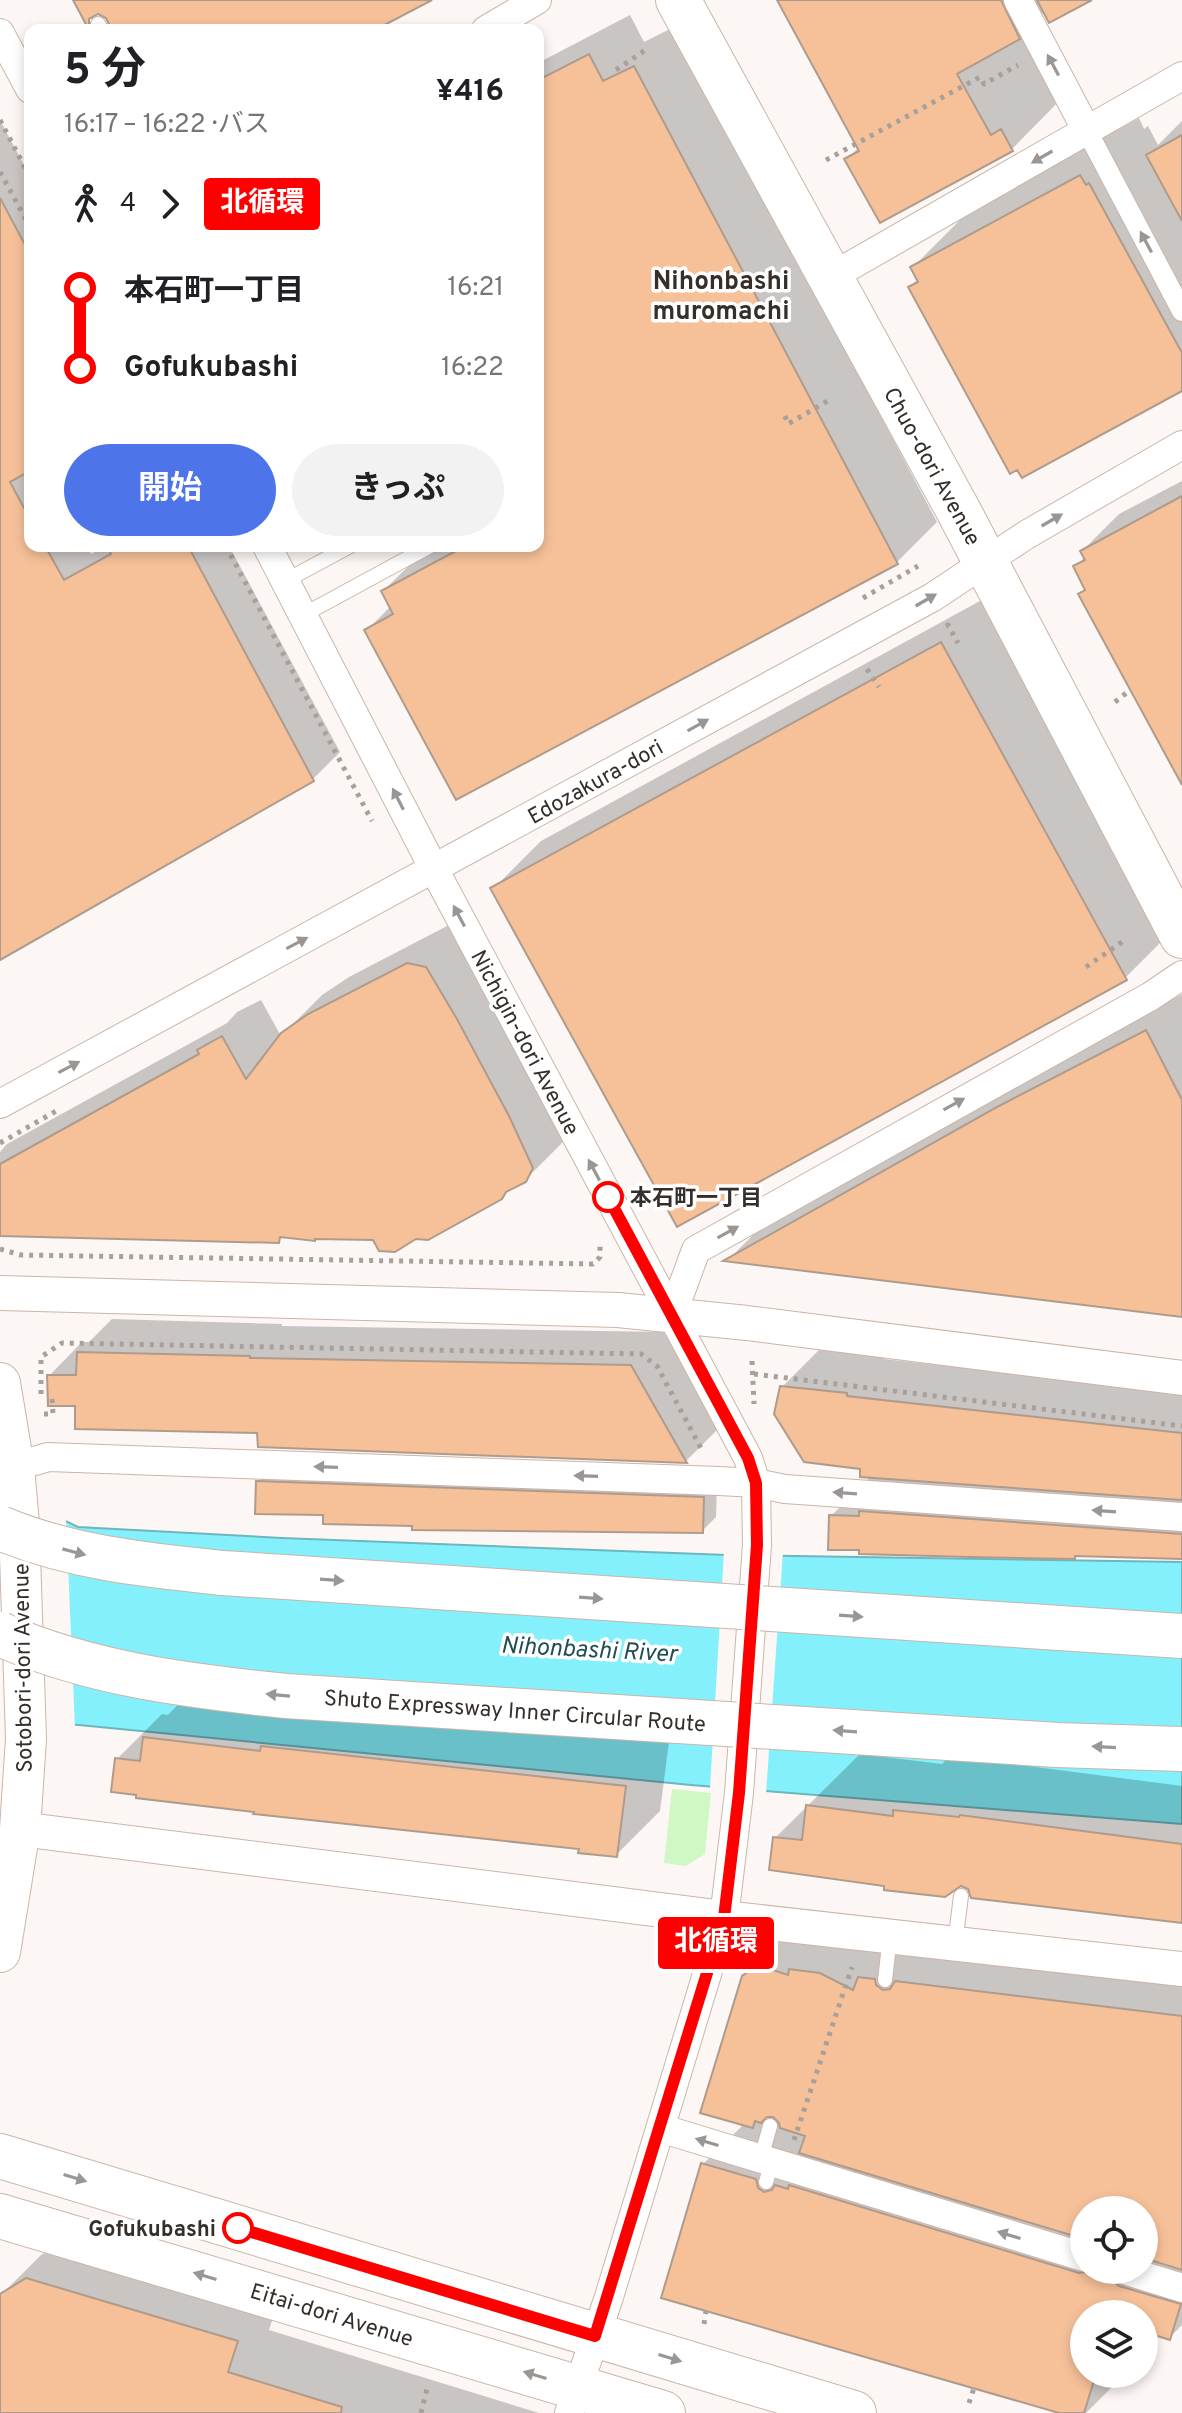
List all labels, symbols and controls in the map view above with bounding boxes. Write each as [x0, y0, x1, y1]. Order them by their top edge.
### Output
text: 5 分 [64, 44, 146, 100]
one-way arrow [1046, 54, 1059, 77]
text: ¥416 [436, 74, 504, 111]
text: 16:17 – 16:22 · バス [64, 109, 270, 142]
one-way arrow [1031, 150, 1053, 164]
icon: walk [64, 182, 108, 226]
icon: forward [148, 182, 192, 226]
text: 北循環 [220, 186, 304, 222]
text: 4 [120, 188, 136, 221]
one-way arrow [1139, 230, 1152, 253]
district label: Nihonbashi muromachi [652, 266, 790, 329]
text: 16:21 [447, 272, 504, 305]
text: 本石町一丁目 [124, 274, 304, 311]
text: Gofukubashi [124, 350, 298, 387]
text: 16:22 [441, 352, 504, 385]
street label: Chuo-dori Avenue [876, 383, 985, 551]
button: 開始 [64, 444, 276, 536]
button: きっぷ [292, 444, 504, 536]
one-way arrow [1041, 513, 1063, 527]
one-way arrow [915, 593, 937, 607]
one-way arrow [687, 718, 709, 732]
street label: Edozakura-dori [524, 735, 669, 831]
one-way arrow [391, 788, 405, 811]
one-way arrow [452, 905, 466, 927]
one-way arrow [286, 937, 309, 950]
street label: Nichigin-dori Avenue [464, 946, 584, 1140]
one-way arrow [57, 1060, 80, 1073]
one-way arrow [943, 1098, 966, 1111]
one-way arrow [588, 1159, 601, 1182]
marker: 本石町一丁目 [593, 1182, 623, 1212]
place label: 本石町一丁目 [630, 1186, 762, 1213]
one-way arrow [717, 1225, 739, 1239]
one-way arrow [313, 1461, 338, 1474]
one-way arrow [573, 1470, 598, 1483]
one-way arrow [832, 1486, 857, 1499]
one-way arrow [1091, 1504, 1116, 1517]
one-way arrow [61, 1547, 86, 1559]
street label: Sotobori-dori Avenue [9, 1563, 40, 1773]
one-way arrow [320, 1574, 345, 1587]
one-way arrow [579, 1592, 604, 1605]
one-way arrow [839, 1610, 864, 1623]
water label: Nihonbashi River [500, 1631, 679, 1671]
street label: Shuto Expressway Inner Circular Route [323, 1686, 707, 1739]
one-way arrow [265, 1688, 290, 1701]
one-way arrow [832, 1724, 857, 1737]
one-way arrow [1091, 1740, 1116, 1753]
line badge: 北循環 [670, 1917, 762, 1969]
text: 北循環 [674, 1925, 758, 1961]
one-way arrow [695, 2135, 719, 2148]
one-way arrow [63, 2172, 87, 2185]
map controls [1070, 2196, 1158, 2388]
button: locate [1070, 2196, 1158, 2284]
marker: Gofukubashi [223, 2213, 253, 2243]
place label: Gofukubashi [88, 2217, 216, 2244]
one-way arrow [997, 2228, 1021, 2240]
one-way arrow [193, 2269, 217, 2282]
street label: Eitai-dori Avenue [246, 2279, 416, 2354]
button: layers [1070, 2300, 1158, 2388]
one-way arrow [658, 2352, 682, 2365]
one-way arrow [522, 2368, 546, 2381]

